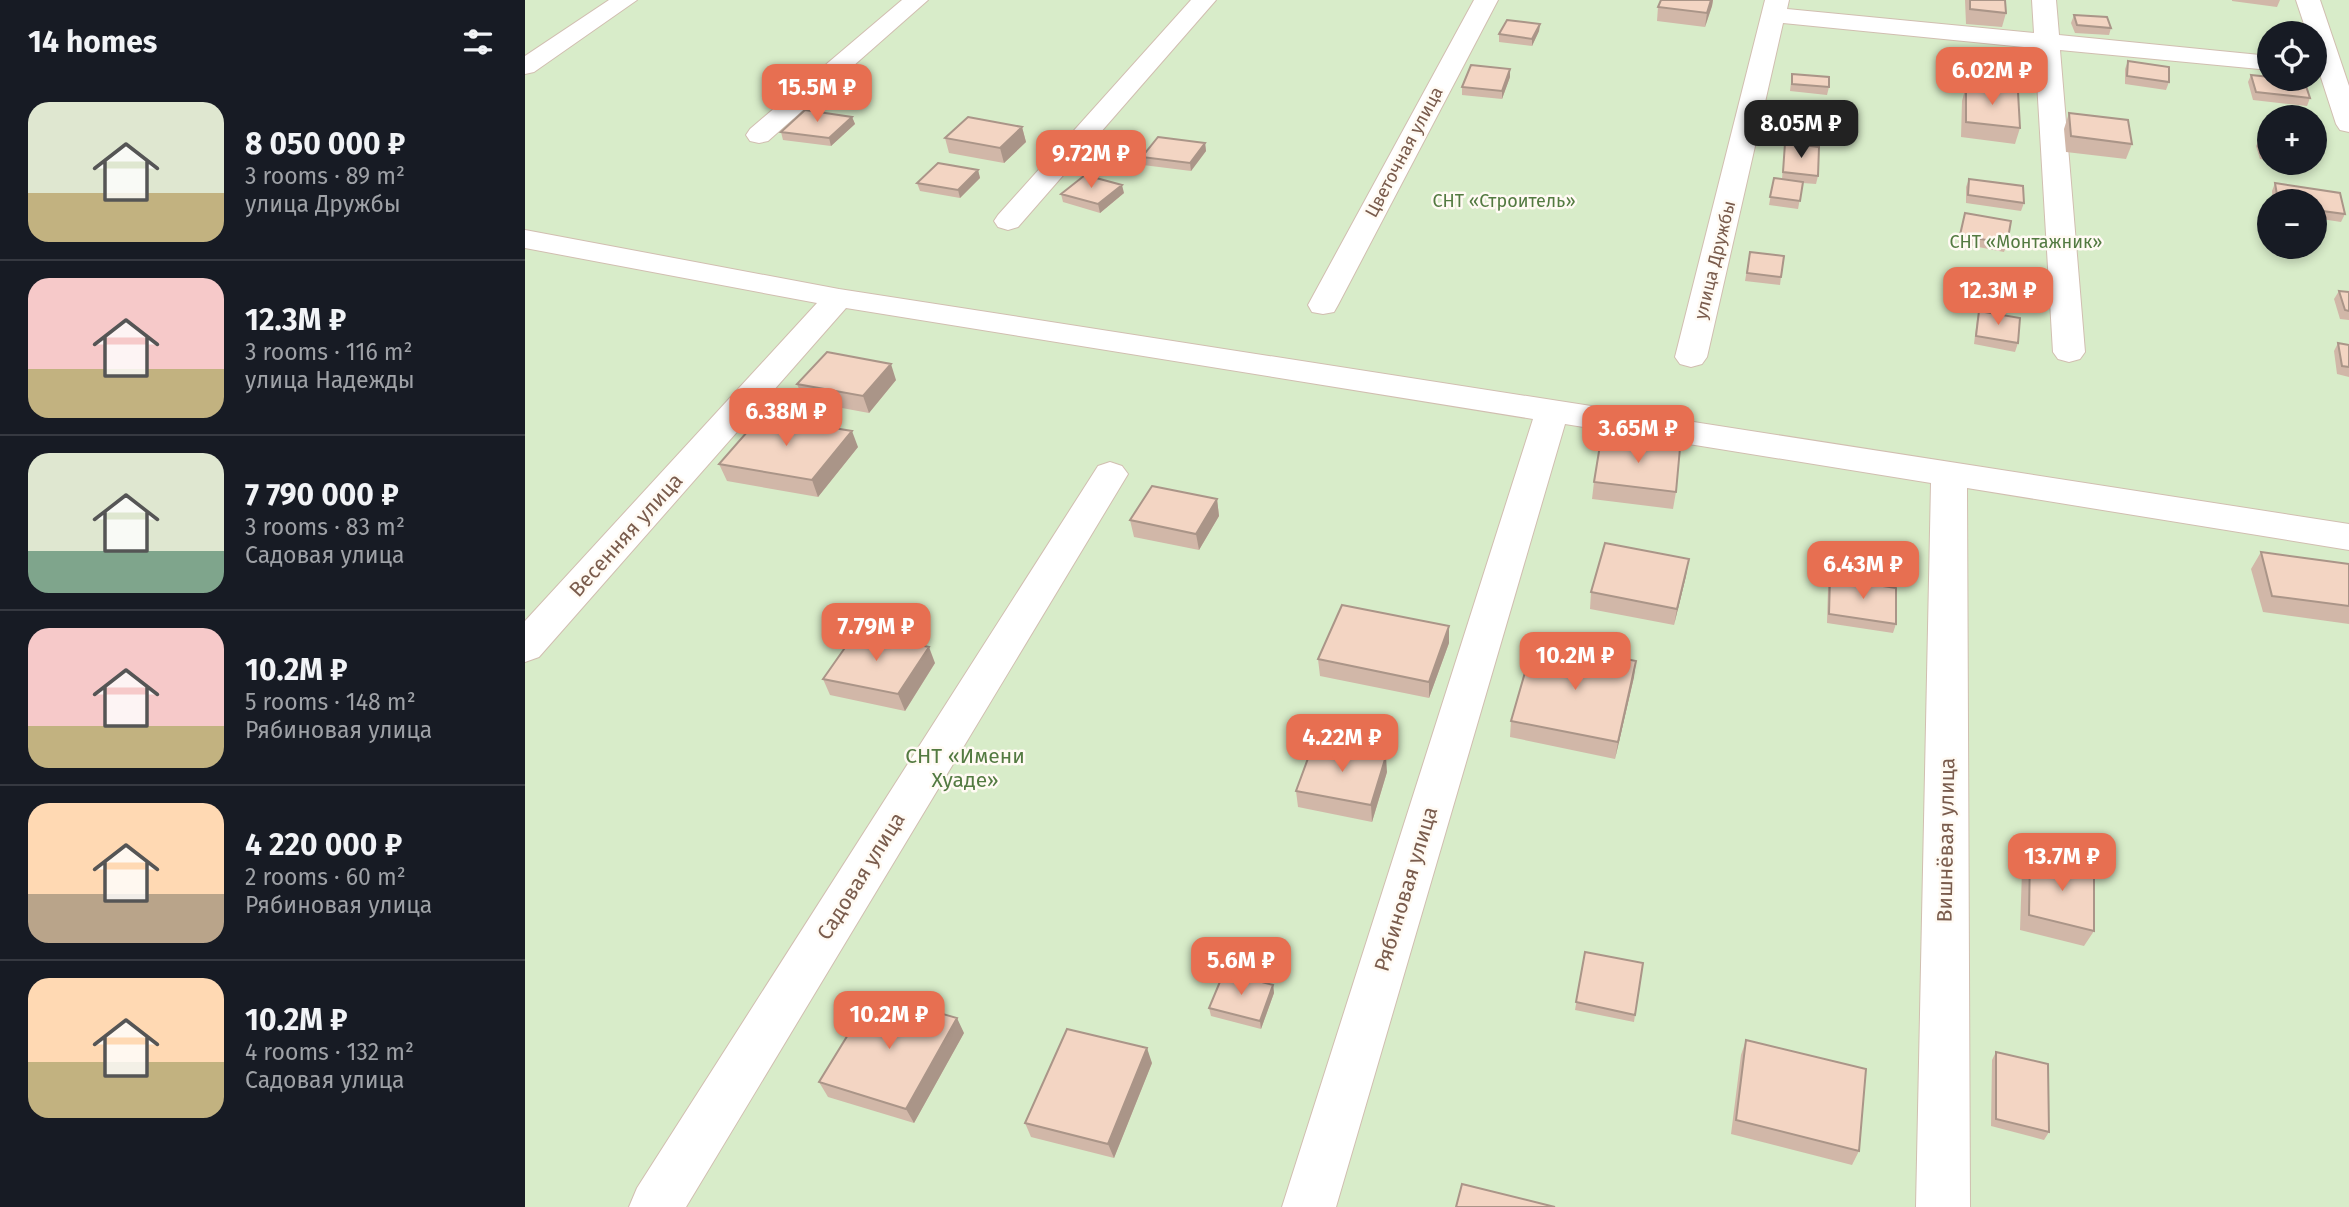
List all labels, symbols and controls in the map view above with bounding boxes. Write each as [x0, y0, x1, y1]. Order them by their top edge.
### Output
map controls [2257, 21, 2327, 259]
button: locate [2257, 21, 2327, 91]
icon: filters [459, 23, 497, 61]
text: 14 homes [28, 24, 157, 60]
pin: 6.02M ₽ [1927, 48, 2057, 107]
text: 6.02M ₽ [1952, 56, 2032, 84]
pin: 15.5M ₽ [752, 64, 882, 124]
text: 15.5M ₽ [778, 73, 856, 101]
street label: Цветочная улица [1360, 83, 1448, 221]
pin: 8.05M ₽ [1736, 100, 1866, 160]
button: + [2257, 105, 2327, 175]
text: 8.05M ₽ [1760, 109, 1842, 137]
text: 8 050 000 ₽ [245, 126, 405, 162]
icon: home [84, 130, 168, 214]
pin: 9.72M ₽ [1026, 130, 1156, 190]
text: 9.72M ₽ [1052, 139, 1130, 167]
text: 3 rooms · 89 m² [245, 162, 405, 190]
button: − [2257, 189, 2327, 259]
text: улица Дружбы [245, 190, 401, 218]
park label: СНТ «Строитель» [1432, 190, 1576, 212]
street label: улица Дружбы [1690, 198, 1740, 322]
park label: СНТ «Монтажник» [1949, 231, 2103, 253]
pin: 12.3M ₽ [1933, 268, 2063, 327]
text: 12.3M ₽ [1959, 276, 2037, 304]
text: 12.3M ₽ [245, 302, 346, 338]
icon: home [84, 306, 168, 390]
text: 3 rooms · 116 m² [245, 338, 413, 366]
text: улица Надежды [245, 366, 415, 394]
pin: 6.38M ₽ [721, 388, 851, 448]
text: 6.38M ₽ [745, 397, 827, 425]
pin: 3.65M ₽ [1573, 406, 1703, 465]
text: 3.65M ₽ [1598, 414, 1678, 442]
street label: Весенняя улица [564, 468, 688, 602]
text: 7 790 000 ₽ [245, 477, 399, 513]
icon: home [84, 481, 168, 565]
text: 3 rooms · 83 m² [245, 513, 405, 541]
text: Садовая улица [245, 541, 404, 569]
pin: 6.43M ₽ [1798, 542, 1928, 601]
text: 6.43M ₽ [1823, 550, 1903, 578]
pin: 7.79M ₽ [811, 604, 941, 663]
text: 7.79M ₽ [838, 612, 914, 640]
pin: 10.2M ₽ [1510, 632, 1640, 692]
text: 10.2M ₽ [1536, 641, 1614, 669]
text: 10.2M ₽ [245, 652, 348, 688]
icon: home [84, 656, 168, 740]
text: 5 rooms · 148 m² [245, 688, 416, 716]
pin: 4.22M ₽ [1277, 714, 1407, 774]
text: Рябиновая улица [245, 716, 432, 744]
text: 4.22M ₽ [1302, 723, 1382, 751]
park label: СНТ «Имени Хуаде» [905, 743, 1025, 793]
street label: Вишнёвая улица [1932, 757, 1960, 923]
street label: Рябиновая улица [1369, 803, 1443, 975]
street label: Садовая улица [811, 807, 911, 945]
text: 4 220 000 ₽ [245, 827, 402, 863]
icon: home [84, 831, 168, 915]
pin: 13.7M ₽ [1997, 834, 2127, 893]
text: 13.7M ₽ [2024, 842, 2100, 870]
text: 2 rooms · 60 m² [245, 863, 406, 891]
text: Рябиновая улица [245, 891, 432, 919]
pin: 5.6M ₽ [1184, 937, 1298, 997]
text: 5.6M ₽ [1207, 946, 1275, 974]
pin: 10.2M ₽ [824, 992, 954, 1051]
text: 10.2M ₽ [850, 1000, 928, 1028]
text: 10.2M ₽ [245, 1002, 348, 1038]
icon: home [84, 1006, 168, 1090]
text: 4 rooms · 132 m² [245, 1038, 414, 1066]
text: Садовая улица [245, 1066, 404, 1094]

